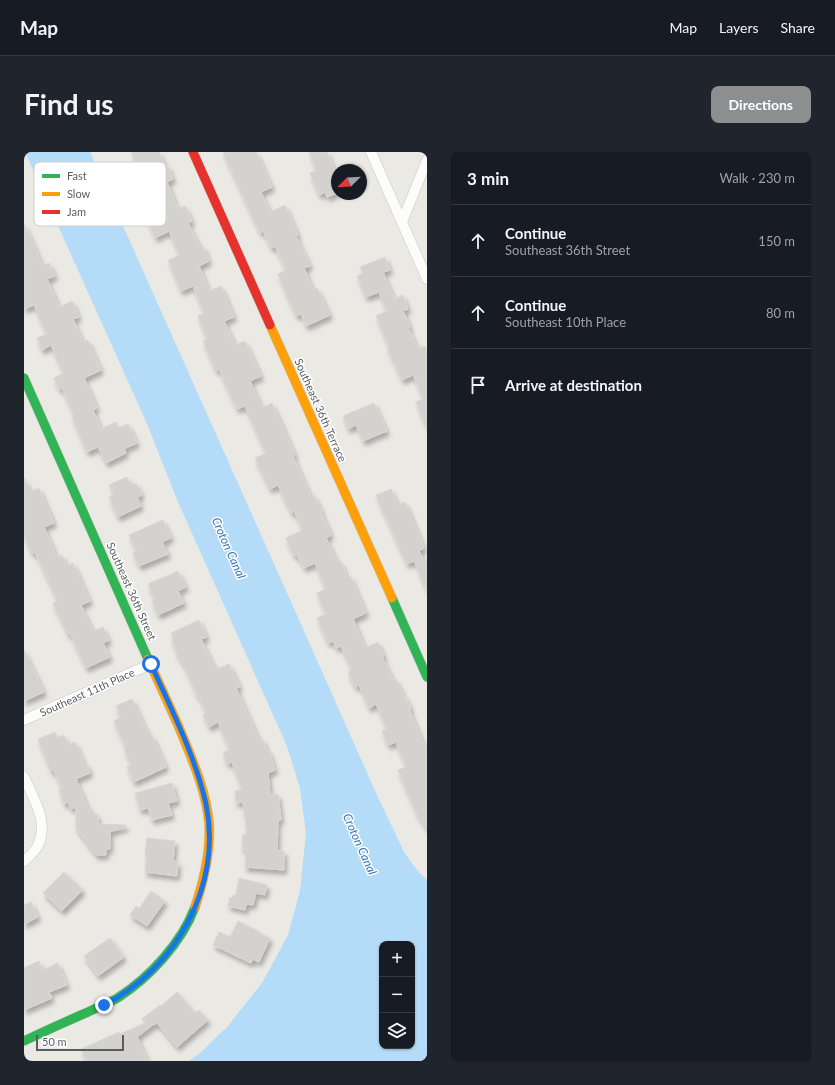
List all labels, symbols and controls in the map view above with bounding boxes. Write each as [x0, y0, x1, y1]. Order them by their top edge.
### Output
text: Map [20, 16, 58, 39]
text: Map [669, 19, 697, 36]
text: Layers [719, 19, 759, 36]
text: Share [781, 19, 815, 36]
button: Directions [711, 86, 811, 123]
text: Find us [24, 87, 114, 121]
legend [34, 162, 166, 226]
north arrow [331, 164, 367, 200]
text: 3 min [467, 168, 509, 189]
text: Fast [67, 169, 87, 182]
text: Walk · 230 m [719, 170, 795, 186]
text: Slow [67, 187, 91, 200]
text: Jam [67, 205, 86, 218]
text: Continue [505, 224, 566, 242]
icon: ahead [467, 230, 489, 252]
text: 150 m [758, 233, 795, 249]
text: Southeast 36th Street [505, 242, 630, 258]
text: Continue [505, 296, 566, 314]
icon: ahead [467, 302, 489, 324]
text: 80 m [766, 305, 795, 321]
text: Southeast 10th Place [505, 314, 626, 330]
street label: Southeast 36th Terrace [292, 356, 350, 464]
icon: arrive [467, 374, 489, 396]
text: Arrive at destination [505, 376, 642, 394]
water label: Croton Canal [209, 515, 249, 581]
street label: Southeast 36th Street [105, 540, 159, 642]
route start [142, 655, 160, 673]
street label: Southeast 11th Place [38, 665, 137, 719]
water label: Croton Canal [340, 811, 380, 877]
map controls [379, 941, 415, 1049]
button: + [379, 941, 415, 977]
button: − [379, 977, 415, 1013]
route end [95, 996, 113, 1014]
button: layers [379, 1013, 415, 1049]
scale bar [36, 1033, 124, 1052]
text: 50 m [42, 1035, 67, 1048]

